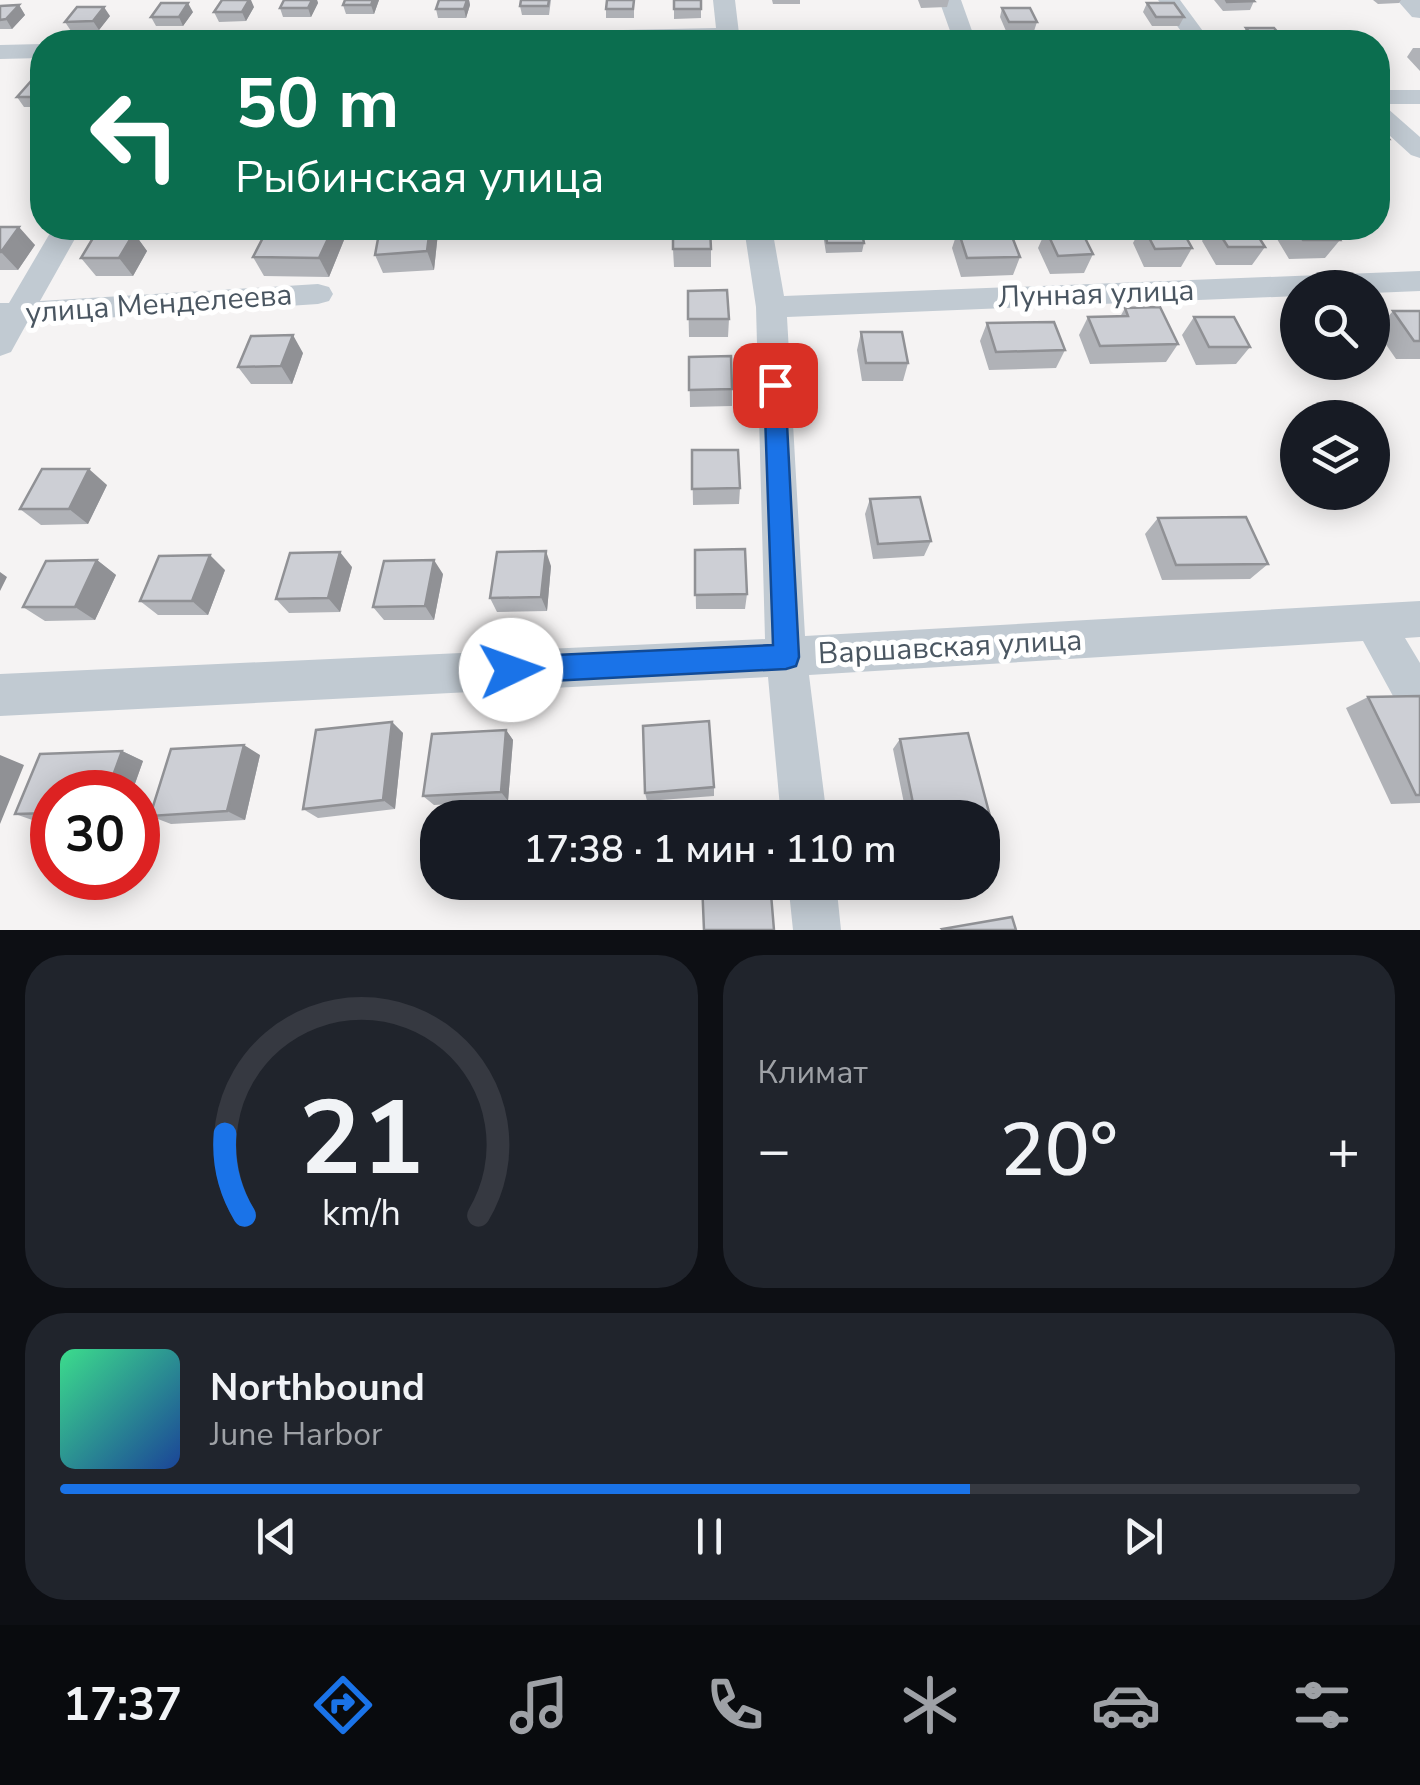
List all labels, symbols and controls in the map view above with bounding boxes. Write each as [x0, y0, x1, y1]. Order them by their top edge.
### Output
text: 50 m [235, 56, 399, 152]
icon: left [70, 70, 200, 200]
text: Рыбинская улица [235, 147, 605, 208]
street label: Лунная улица [997, 270, 1195, 318]
map controls [1280, 270, 1390, 510]
button: search [1280, 270, 1390, 380]
street label: улица Менделеева [24, 274, 294, 334]
pin [733, 343, 818, 428]
icon: arrive [748, 358, 803, 413]
button: layers [1280, 400, 1390, 510]
position arrow [459, 618, 563, 722]
street label: Варшавская улица [817, 620, 1083, 674]
speed limit sign: 30 [30, 770, 160, 900]
text: 17:38 · 1 мин · 110 m [524, 824, 896, 875]
text: Климат [758, 1051, 868, 1094]
text: 21 [299, 1068, 424, 1210]
text: 20° [1000, 1099, 1118, 1201]
text: − [758, 1113, 791, 1188]
text: + [1327, 1113, 1360, 1188]
text: km/h [322, 1189, 401, 1238]
text: Northbound [210, 1362, 425, 1413]
text: June Harbor [210, 1413, 382, 1456]
icon: previous [249, 1509, 304, 1564]
icon: pause [682, 1509, 737, 1564]
icon: next [1116, 1509, 1171, 1564]
icon: directions [308, 1670, 378, 1740]
icon: music [504, 1670, 574, 1740]
icon: phone [700, 1670, 770, 1740]
icon: climate [895, 1670, 965, 1740]
icon: car [1091, 1670, 1161, 1740]
icon: filters [1287, 1670, 1357, 1740]
text: 17:37 [63, 1675, 182, 1736]

